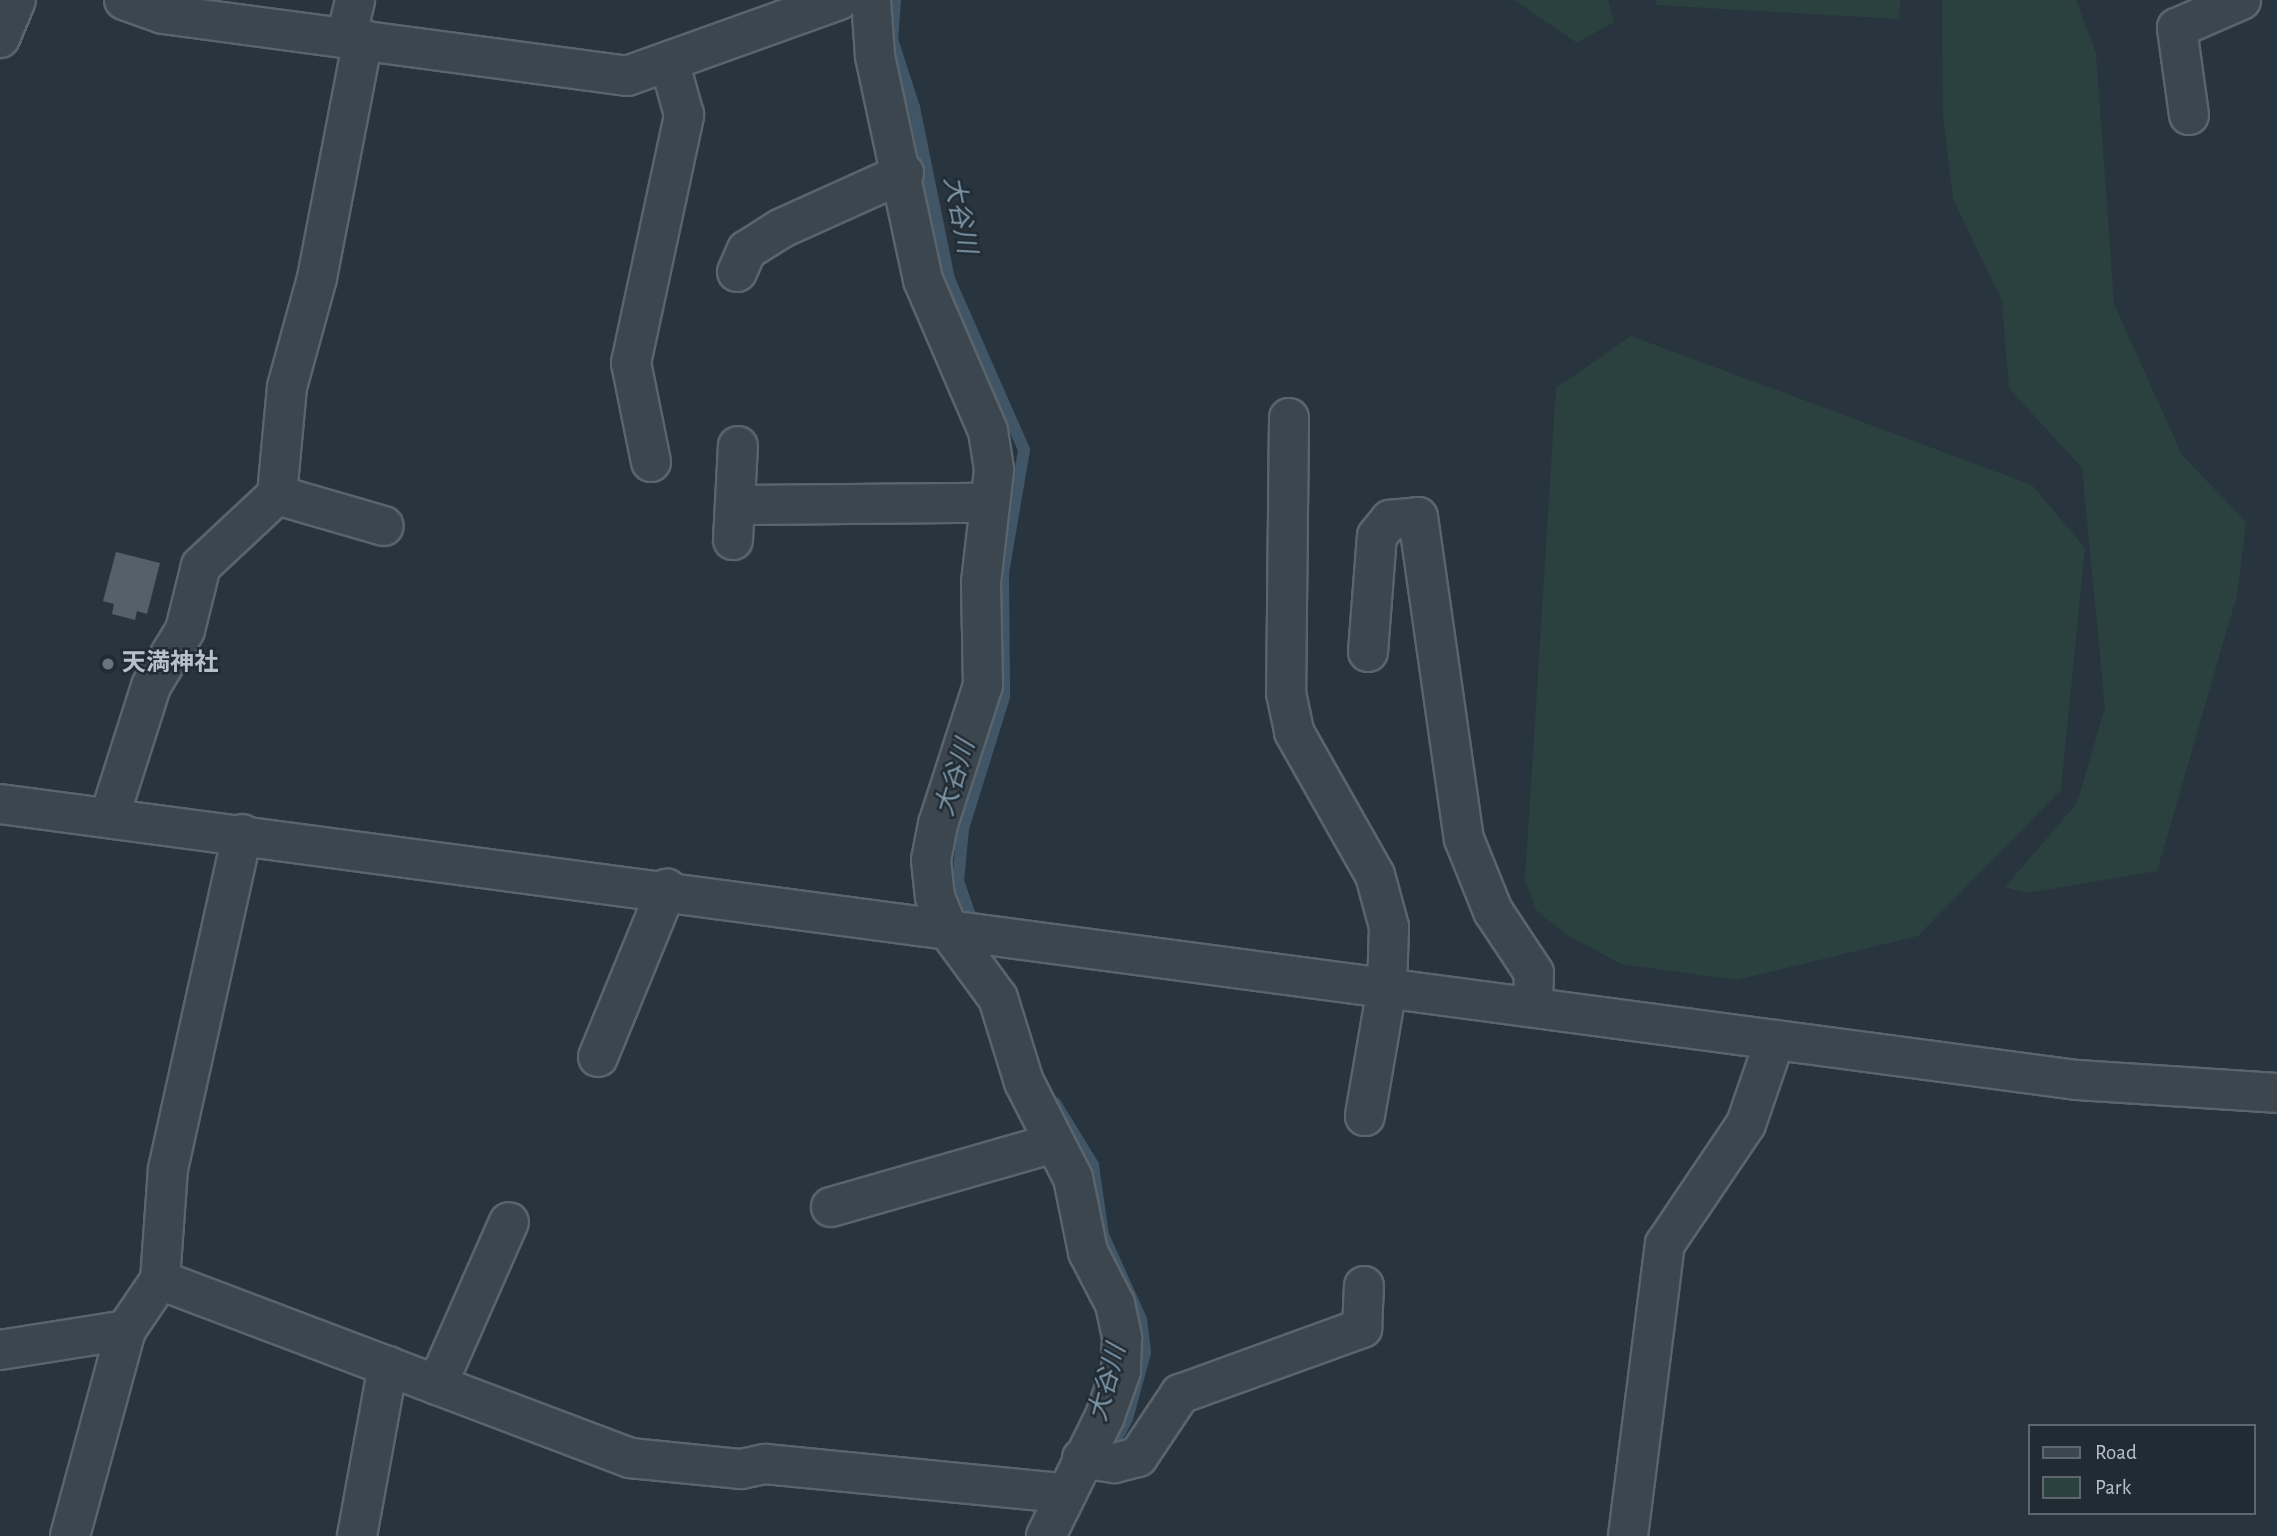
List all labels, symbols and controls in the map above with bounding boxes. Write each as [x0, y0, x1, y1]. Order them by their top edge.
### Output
water label: 大谷川 [936, 174, 982, 256]
place label: 天満神社 [122, 650, 218, 678]
marker: 天満神社 [100, 656, 116, 672]
water label: 大谷川 [930, 736, 982, 820]
water label: 大谷川 [1083, 1341, 1133, 1425]
legend [2028, 1424, 2256, 1515]
text: Road [2095, 1442, 2137, 1463]
text: Park [2095, 1477, 2131, 1498]

